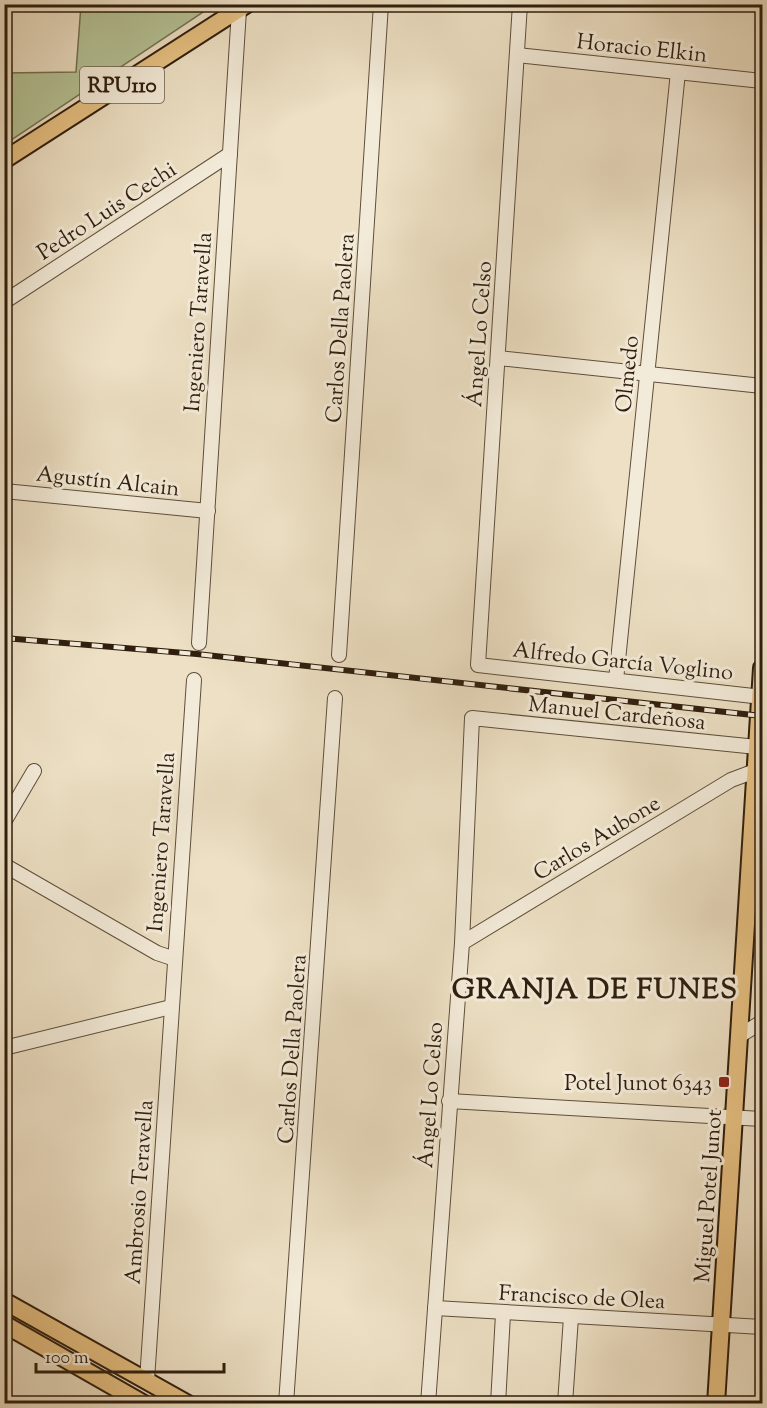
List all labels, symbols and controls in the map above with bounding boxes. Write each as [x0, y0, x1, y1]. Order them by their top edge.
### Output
street label: Horacio Elkin [575, 27, 709, 73]
road number: RPU110 [80, 67, 164, 103]
street label: Pedro Luis Cechi [31, 155, 184, 270]
street label: Ingeniero Taravella [178, 231, 222, 413]
street label: Carlos Della Paolera [319, 232, 365, 424]
street label: Ángel Lo Celso [459, 260, 502, 408]
street label: Olmedo [609, 334, 649, 414]
street label: Agustín Alcain [34, 460, 181, 506]
street label: Alfredo García Voglino [511, 635, 735, 690]
street label: Manuel Cardeñosa [526, 690, 707, 740]
street label: Ingeniero Taravella [141, 751, 185, 933]
street label: Carlos Aubone [528, 789, 667, 890]
street label: Carlos Della Paolera [271, 953, 317, 1145]
district label: GRANJA DE FUNES [452, 971, 738, 1011]
street label: Ángel Lo Celso [410, 1021, 453, 1169]
place label: Potel Junot 6343 [564, 1069, 712, 1101]
marker: Potel Junot 6343 [717, 1075, 731, 1089]
street label: Ambrosio Teravella [119, 1099, 163, 1286]
street label: Miguel Potel Junot [688, 1108, 732, 1284]
street label: Francisco de Olea [498, 1279, 666, 1319]
scale bar [36, 1336, 224, 1374]
text: 100 m [45, 1346, 89, 1372]

